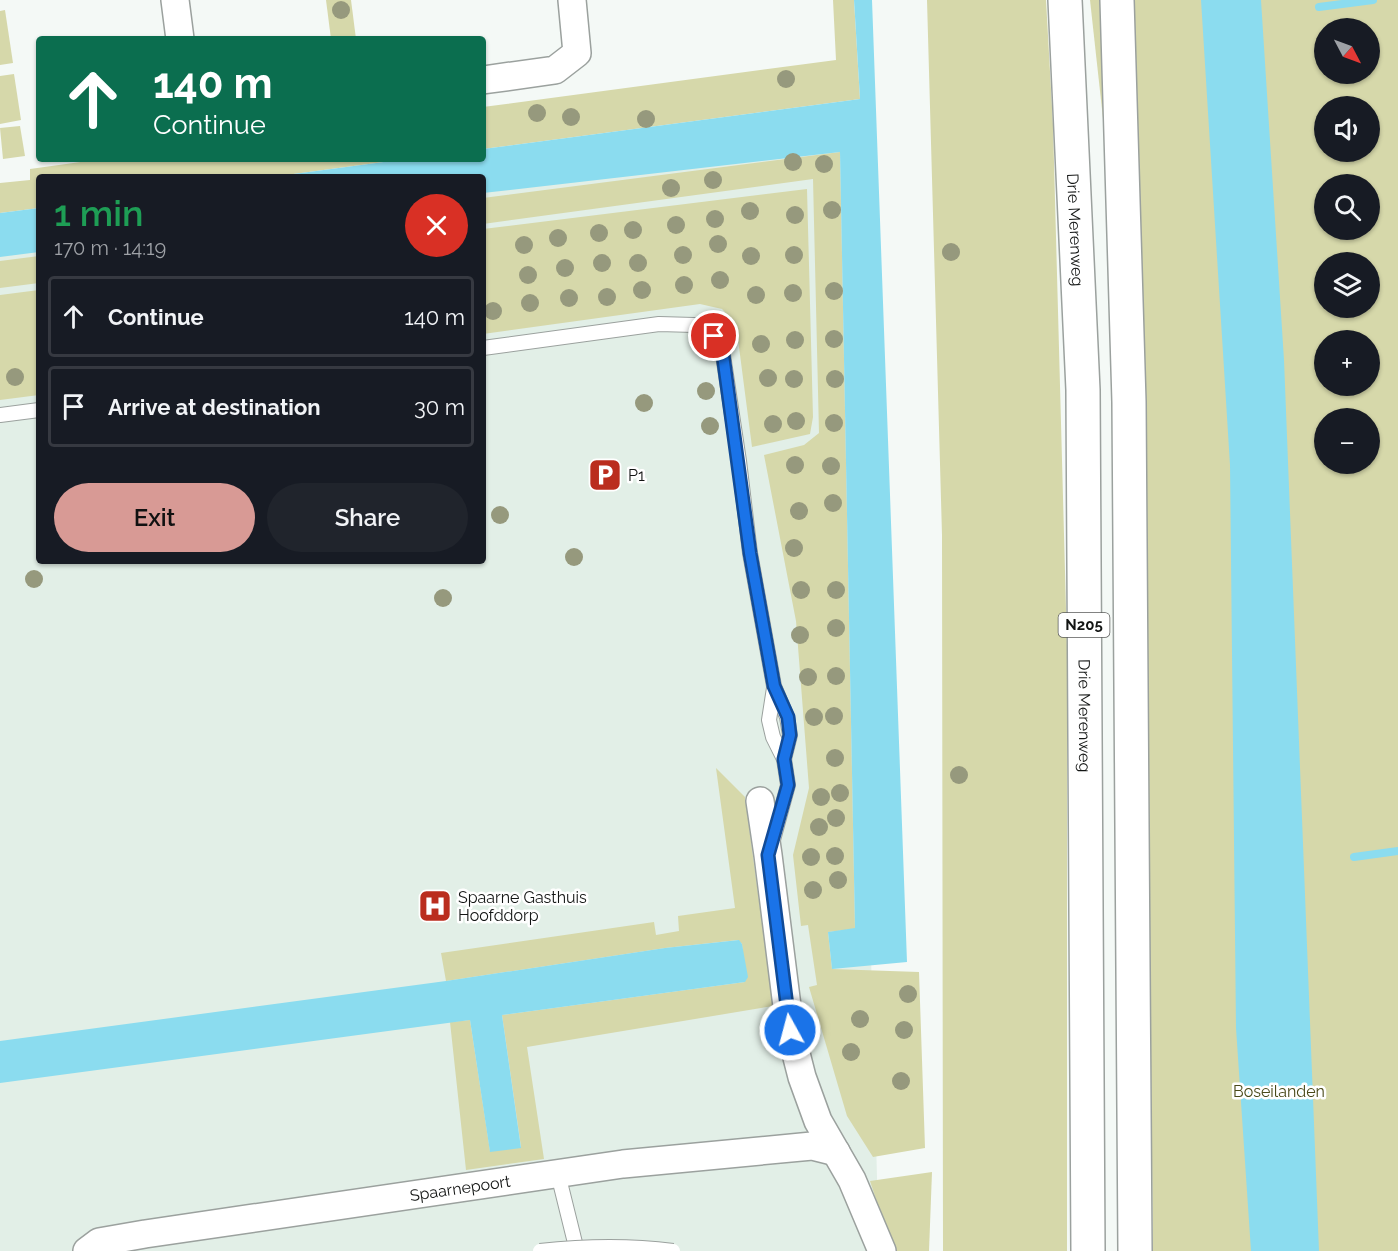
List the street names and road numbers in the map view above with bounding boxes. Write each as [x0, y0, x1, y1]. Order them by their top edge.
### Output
street label: Drie Merenweg [1064, 173, 1088, 287]
road number: N205 [1058, 613, 1110, 637]
street label: Drie Merenweg [1075, 659, 1095, 772]
street label: Spaarnepoort [408, 1171, 512, 1205]

